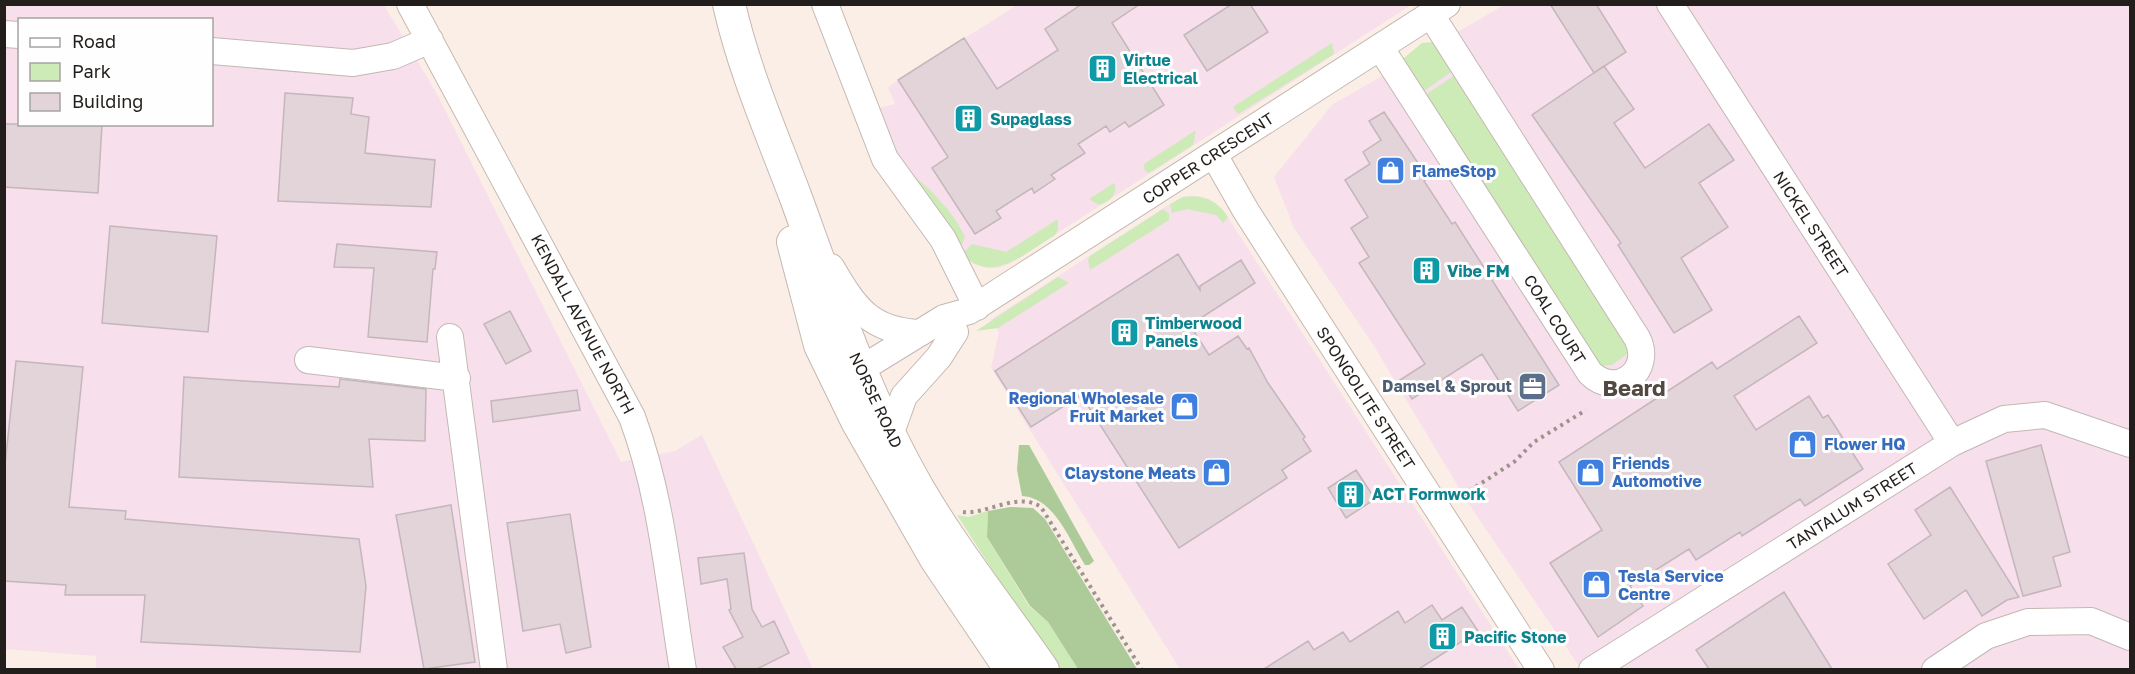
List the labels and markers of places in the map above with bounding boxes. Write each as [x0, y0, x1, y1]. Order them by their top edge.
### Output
place label: Virtue Electrical [1123, 50, 1198, 88]
building icon: Virtue Electrical [1086, 53, 1118, 85]
building icon: Supaglass [953, 103, 985, 135]
place label: Supaglass [990, 109, 1072, 129]
shop icon: FlameStop [1375, 155, 1407, 187]
place label: FlameStop [1412, 161, 1496, 181]
building icon: Vibe FM [1410, 255, 1442, 287]
place label: Vibe FM [1447, 261, 1510, 281]
place label: Timberwood Panels [1145, 313, 1242, 351]
building icon: Timberwood Panels [1108, 316, 1140, 348]
office icon: Damsel & Sprout [1517, 370, 1549, 402]
place label: Damsel & Sprout [1382, 376, 1512, 396]
place label: Regional Wholesale Fruit Market [1009, 388, 1164, 426]
shop icon: Regional Wholesale Fruit Market [1169, 391, 1201, 423]
shop icon: Flower HQ [1787, 428, 1819, 460]
place label: Flower HQ [1824, 434, 1906, 454]
place label: Friends Automotive [1612, 453, 1702, 491]
shop icon: Friends Automotive [1575, 456, 1607, 488]
shop icon: Claystone Meats [1201, 457, 1233, 489]
place label: Claystone Meats [1064, 463, 1196, 483]
building icon: ACT Formwork [1335, 478, 1367, 510]
place label: ACT Formwork [1372, 484, 1487, 504]
place label: Tesla Service Centre [1618, 566, 1724, 604]
shop icon: Tesla Service Centre [1581, 569, 1613, 601]
building icon: Pacific Stone [1427, 621, 1459, 653]
place label: Pacific Stone [1464, 627, 1566, 647]

